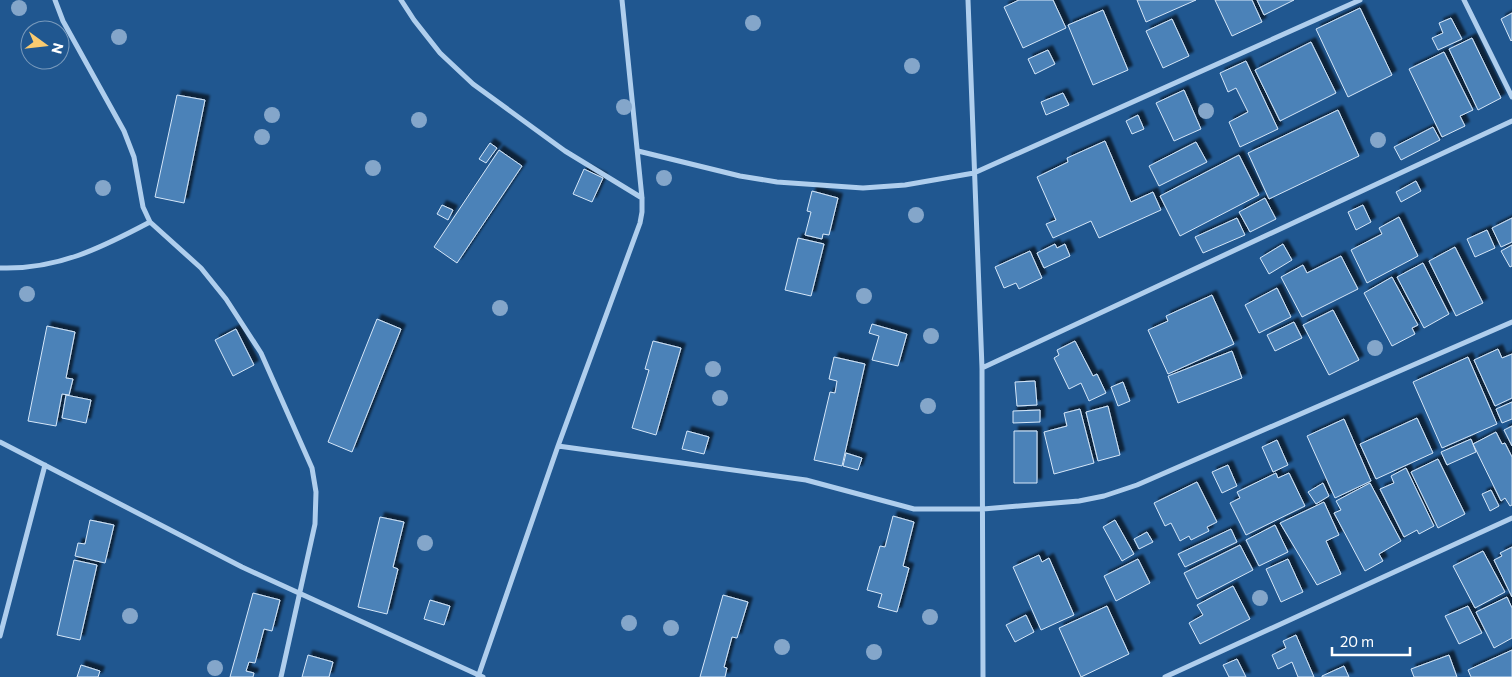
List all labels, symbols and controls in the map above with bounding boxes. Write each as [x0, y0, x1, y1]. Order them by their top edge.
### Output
north arrow [20, 20, 70, 70]
text: N [48, 41, 68, 56]
scale bar [1332, 624, 1410, 656]
text: 20 m [1340, 632, 1374, 650]

